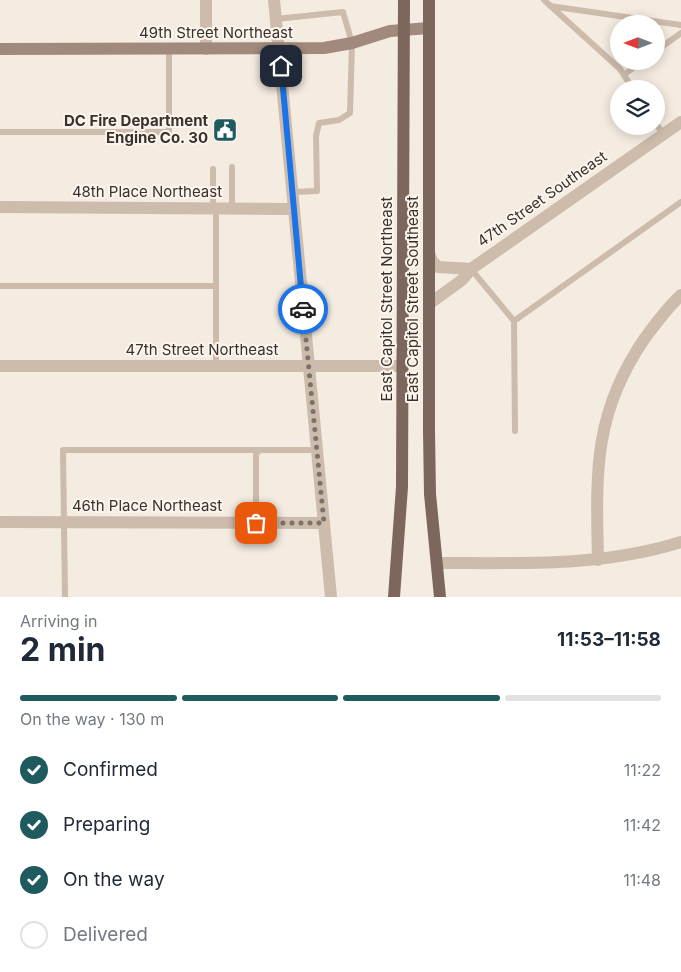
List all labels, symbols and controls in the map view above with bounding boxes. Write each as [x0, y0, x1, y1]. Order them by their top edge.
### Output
north arrow [610, 15, 665, 70]
map controls [610, 15, 665, 135]
street label: 49th Street Northeast [139, 23, 293, 42]
pin [260, 45, 302, 87]
icon: home [267, 52, 295, 80]
button: layers [610, 80, 665, 135]
place label: DC Fire Department Engine Co. 30 [64, 111, 209, 147]
public building icon: DC Fire Department Engine Co. 30 [212, 117, 238, 143]
street label: 47th Street Southeast [473, 147, 610, 251]
street label: 48th Place Northeast [72, 182, 222, 201]
street label: East Capitol Street Northeast [377, 196, 396, 401]
street label: East Capitol Street Southeast [403, 196, 422, 402]
courier [278, 284, 328, 334]
icon: car [289, 295, 317, 323]
street label: 47th Street Northeast [126, 340, 278, 359]
street label: 46th Place Northeast [72, 496, 222, 515]
pin [235, 502, 277, 544]
icon: bag [242, 509, 270, 537]
text: Arriving in [20, 611, 97, 631]
text: 11:53–11:58 [557, 628, 661, 651]
text: 2 min [20, 630, 106, 669]
text: On the way · 130 m [20, 709, 164, 729]
icon: check [20, 756, 48, 784]
text: Confirmed [63, 758, 158, 781]
text: 11:22 [624, 760, 661, 780]
icon: check [20, 811, 48, 839]
text: Preparing [63, 813, 150, 836]
text: 11:42 [623, 815, 661, 835]
icon: check [20, 866, 48, 894]
text: On the way [63, 868, 165, 891]
text: 11:48 [623, 870, 661, 890]
text: Delivered [63, 923, 148, 946]

